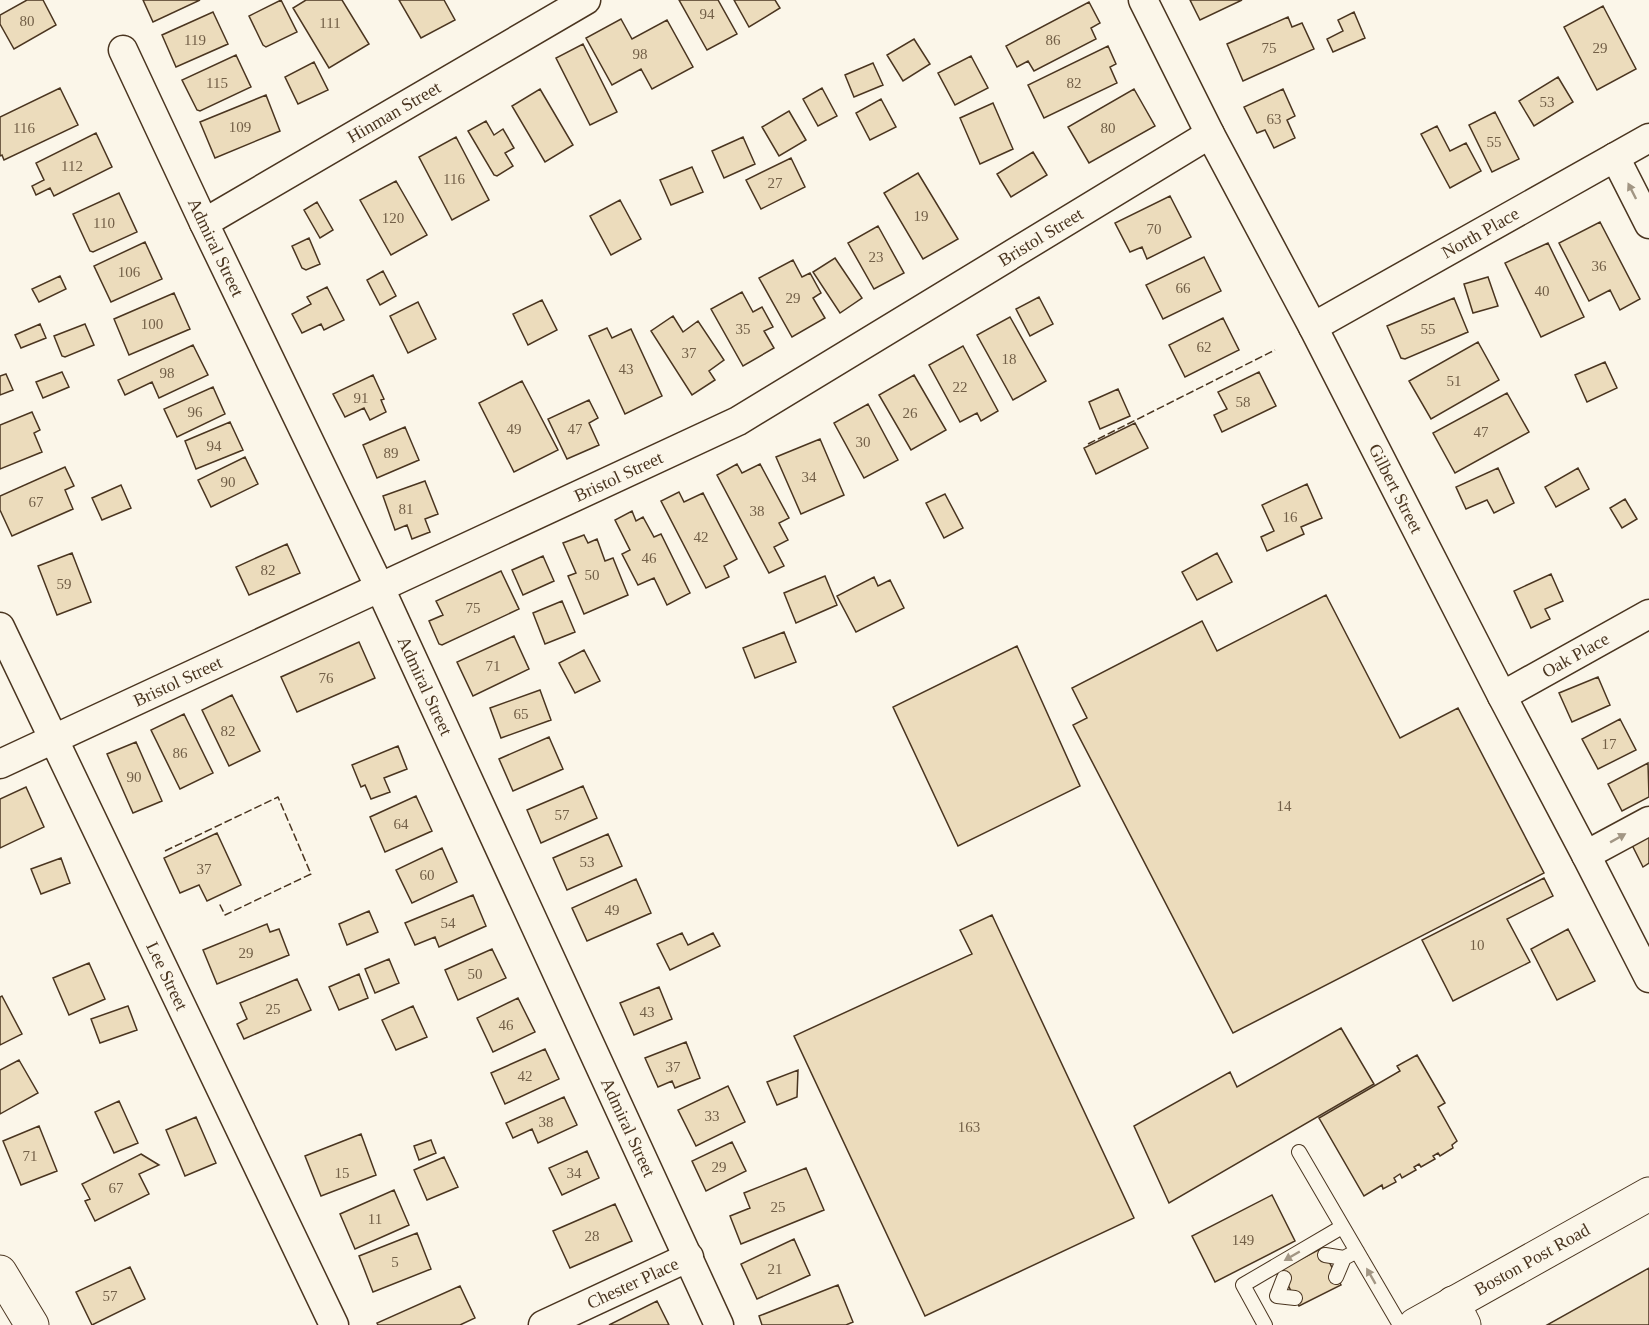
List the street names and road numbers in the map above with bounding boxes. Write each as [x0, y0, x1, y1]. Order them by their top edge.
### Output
street label: Hinman Street [344, 77, 444, 147]
street label: Admiral Street [184, 195, 248, 300]
street label: North Place [1438, 203, 1523, 263]
street label: Bristol Street [995, 204, 1087, 270]
street label: Gilbert Street [1365, 440, 1427, 536]
street label: Bristol Street [571, 447, 666, 506]
street label: Oak Place [1538, 628, 1612, 682]
street label: Admiral Street [394, 633, 456, 738]
street label: Bristol Street [130, 652, 225, 711]
street label: Lee Street [142, 939, 192, 1014]
street label: Admiral Street [597, 1075, 659, 1180]
street label: Boston Post Road [1471, 1219, 1593, 1300]
street label: Chester Place [584, 1253, 682, 1313]

